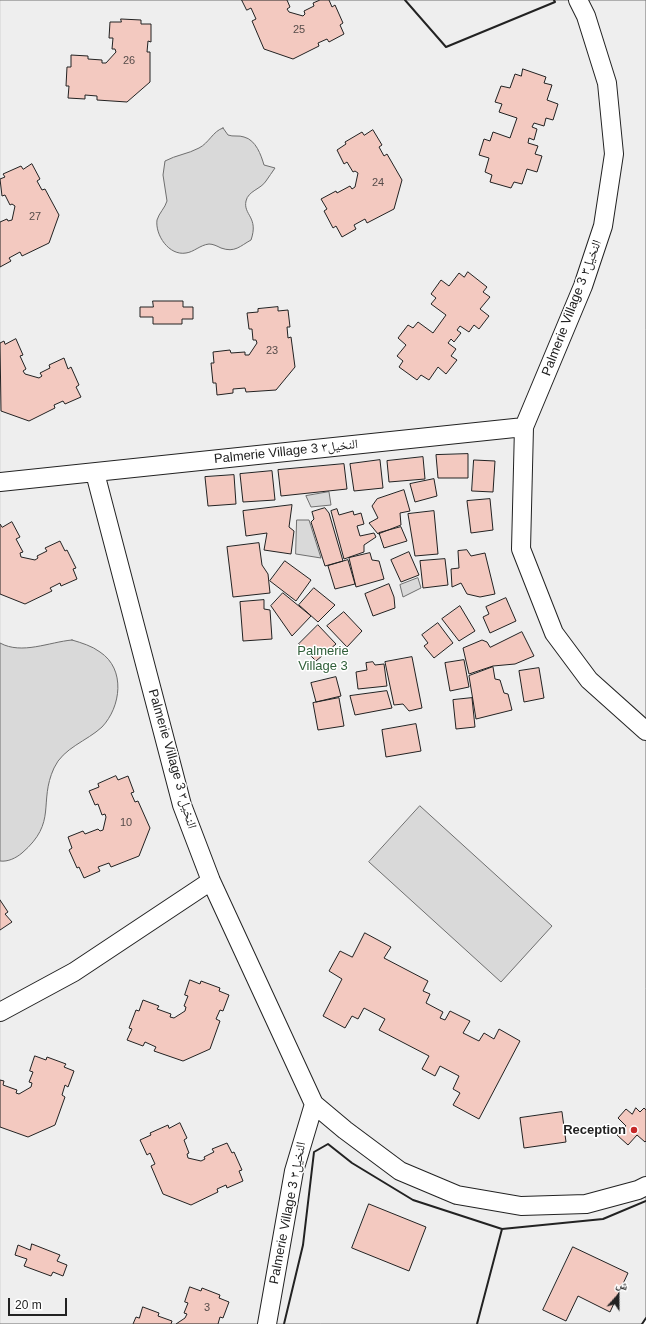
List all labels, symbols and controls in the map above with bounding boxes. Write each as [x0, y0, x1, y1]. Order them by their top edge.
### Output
house number: 25 [293, 23, 305, 37]
house number: 26 [123, 54, 135, 68]
house number: 24 [372, 176, 384, 190]
house number: 27 [29, 210, 41, 224]
street label: Palmerie Village 3 النخيل٣ [539, 238, 605, 378]
house number: 23 [266, 344, 278, 358]
street label: Palmerie Village 3 النخيل٣ [213, 437, 359, 467]
park label: Palmerie Village 3 [297, 643, 349, 674]
street label: Palmerie Village 3 النخيل٣ [145, 687, 199, 831]
house number: 10 [120, 816, 132, 830]
place label: Reception [563, 1122, 626, 1138]
marker: Reception [629, 1125, 639, 1135]
street label: Palmerie Village 3 النخيل٣ [267, 1141, 309, 1285]
north arrow [598, 1276, 638, 1316]
text: ش [615, 1277, 630, 1292]
scale bar [10, 1290, 69, 1316]
text: 20 m [15, 1298, 42, 1312]
house number: 3 [204, 1301, 210, 1315]

